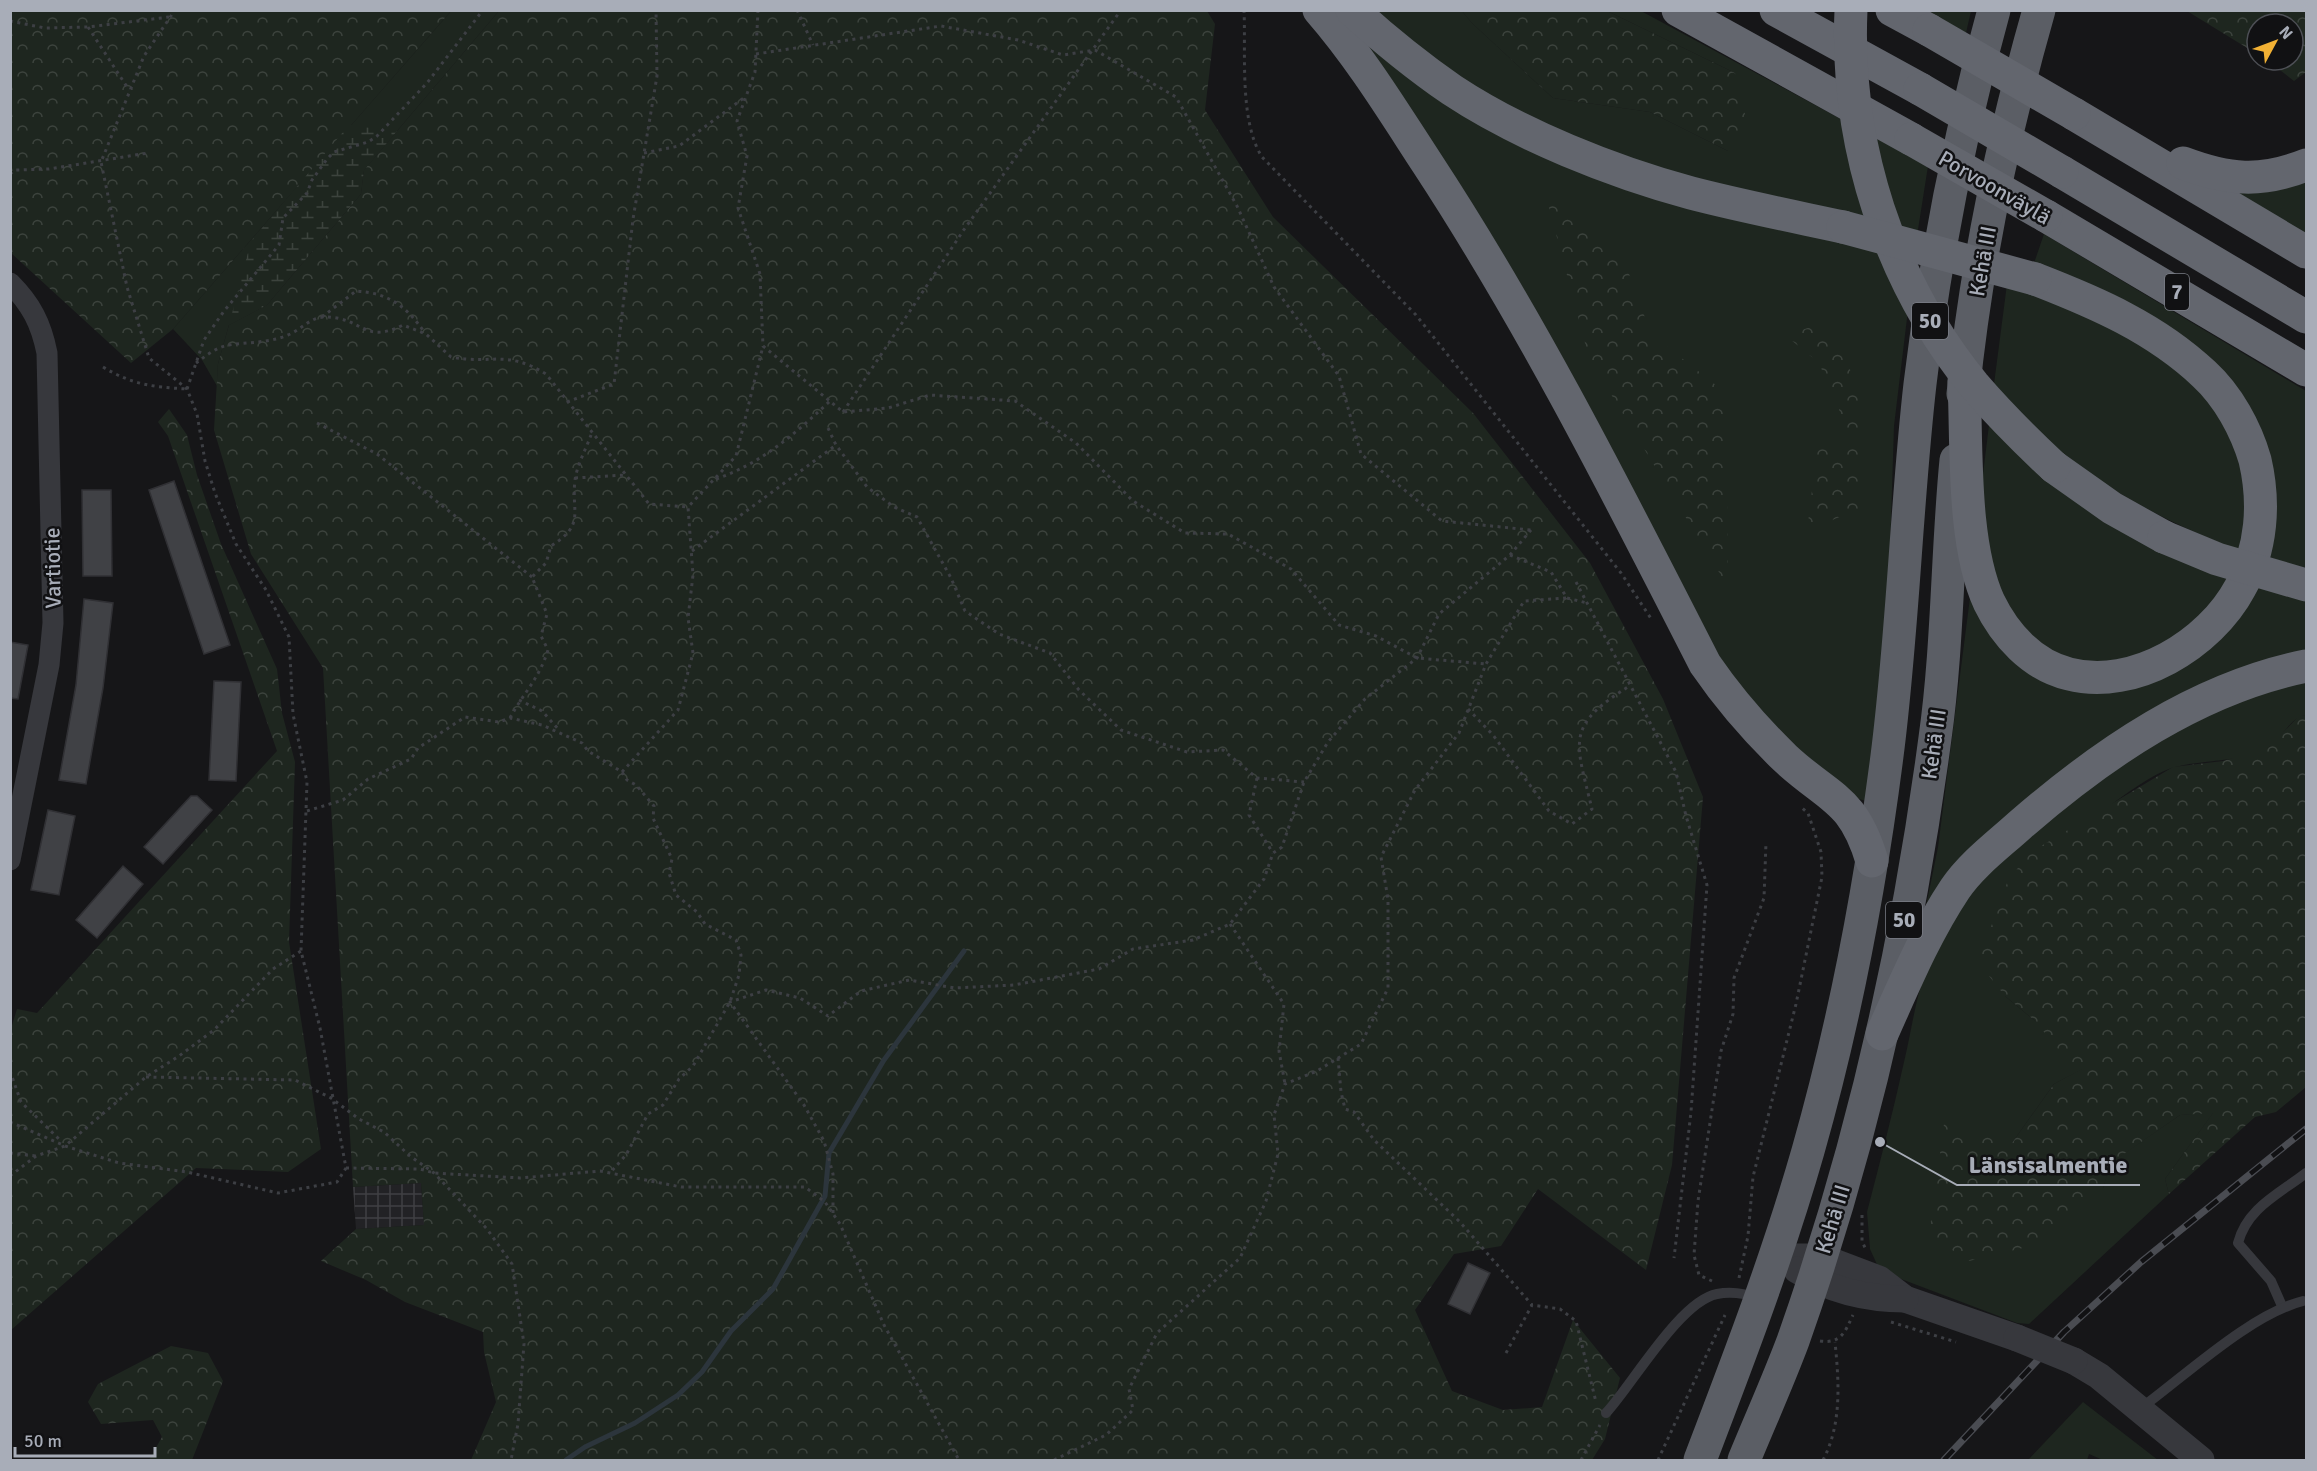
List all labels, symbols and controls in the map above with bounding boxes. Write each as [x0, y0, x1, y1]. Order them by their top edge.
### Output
north arrow [2245, 12, 2305, 72]
text: N [2274, 22, 2297, 44]
street label: Porvoonväylä [1934, 144, 2056, 230]
street label: Kehä III [1963, 224, 2002, 298]
road number: 7 [2165, 274, 2189, 310]
road number: 50 [1912, 303, 1948, 339]
street label: Vartiotie [38, 527, 67, 609]
street label: Kehä III [1915, 707, 1952, 781]
road number: 50 [1886, 902, 1922, 938]
callout: Länsisalmentie [1957, 1143, 2140, 1185]
text: Länsisalmentie [1969, 1150, 2128, 1180]
street label: Kehä III [1809, 1181, 1856, 1257]
scale bar [15, 1420, 154, 1458]
text: 50 m [24, 1430, 62, 1452]

